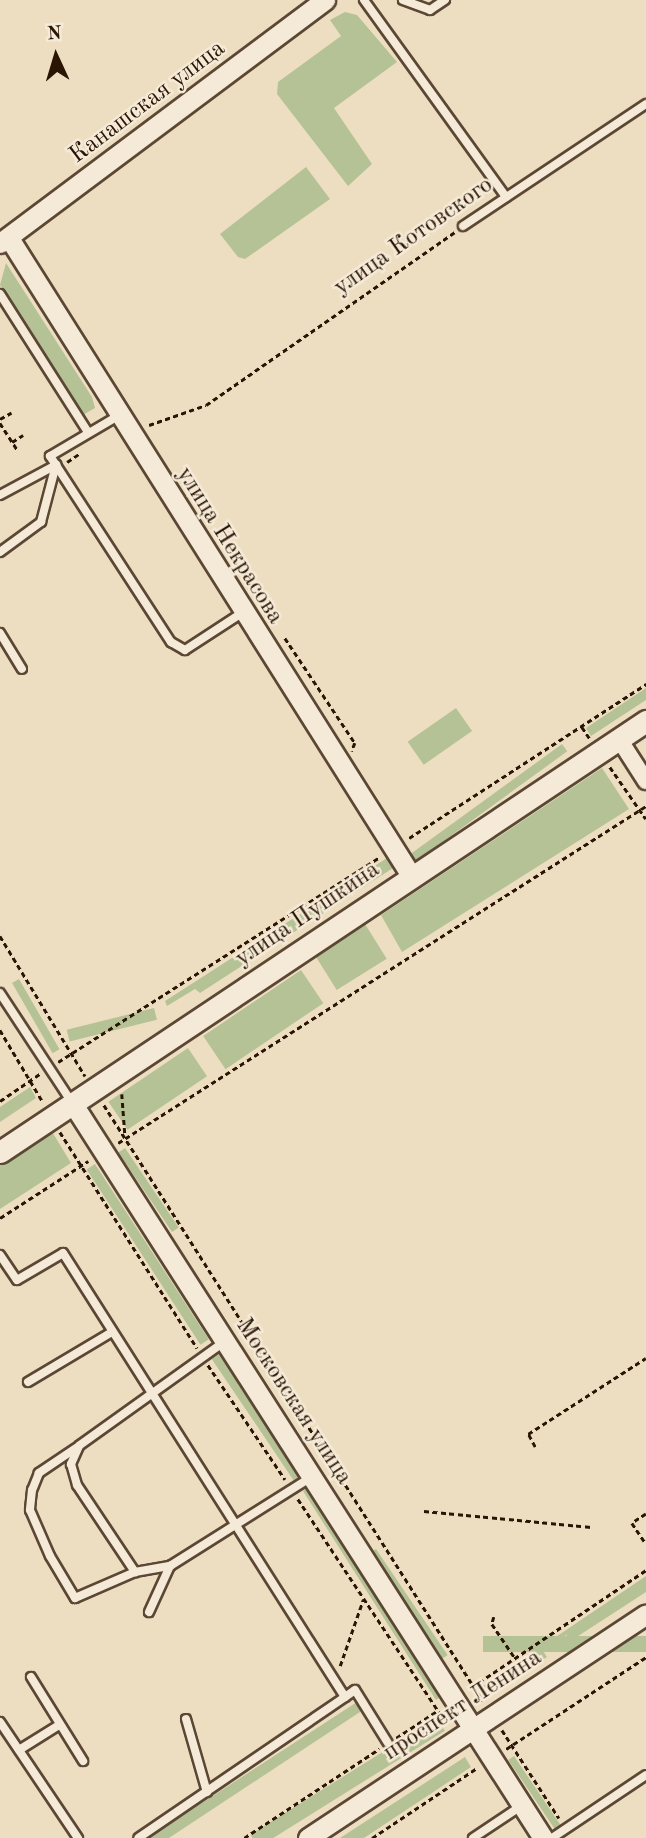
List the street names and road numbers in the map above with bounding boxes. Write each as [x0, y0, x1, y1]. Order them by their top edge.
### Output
street label: Канашская улица [64, 35, 232, 171]
street label: улица Котовского [329, 171, 499, 303]
street label: улица Некрасова [169, 462, 289, 630]
street label: улица Пушкина [230, 856, 386, 974]
street label: Московская улица [228, 1313, 358, 1491]
street label: проспект Ленина [378, 1644, 548, 1768]

